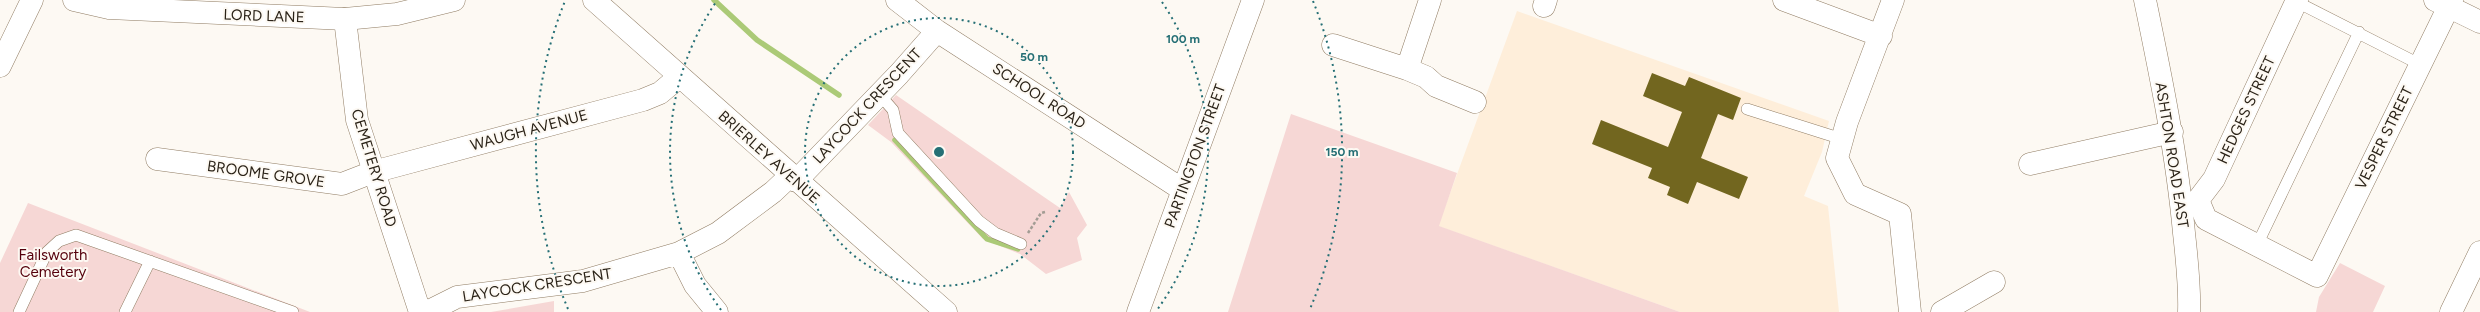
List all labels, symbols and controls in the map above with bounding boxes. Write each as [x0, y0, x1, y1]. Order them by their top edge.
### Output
street label: LORD LANE [223, 6, 305, 26]
text: 100 m [1166, 32, 1200, 46]
street label: LAYCOCK CRESCENT [809, 44, 926, 167]
text: 50 m [1020, 50, 1048, 64]
street label: HEDGES STREET [2213, 53, 2279, 167]
street label: SCHOOL ROAD [989, 59, 1089, 133]
street label: PARTINGTON STREET [1161, 81, 1230, 230]
street label: ASHTON ROAD EAST [2152, 81, 2193, 230]
street label: VESPER STREET [2351, 83, 2417, 192]
street label: WAUGH AVENUE [468, 106, 590, 154]
street label: CEMETERY ROAD [348, 107, 400, 229]
street label: BRIERLEY AVENUE [715, 107, 823, 207]
centre of rings [932, 145, 946, 159]
text: 150 m [1325, 145, 1359, 159]
street label: BROOME GROVE [206, 157, 326, 191]
park label: Failsworth Cemetery [19, 246, 87, 281]
street label: LAYCOCK CRESCENT [461, 264, 614, 306]

